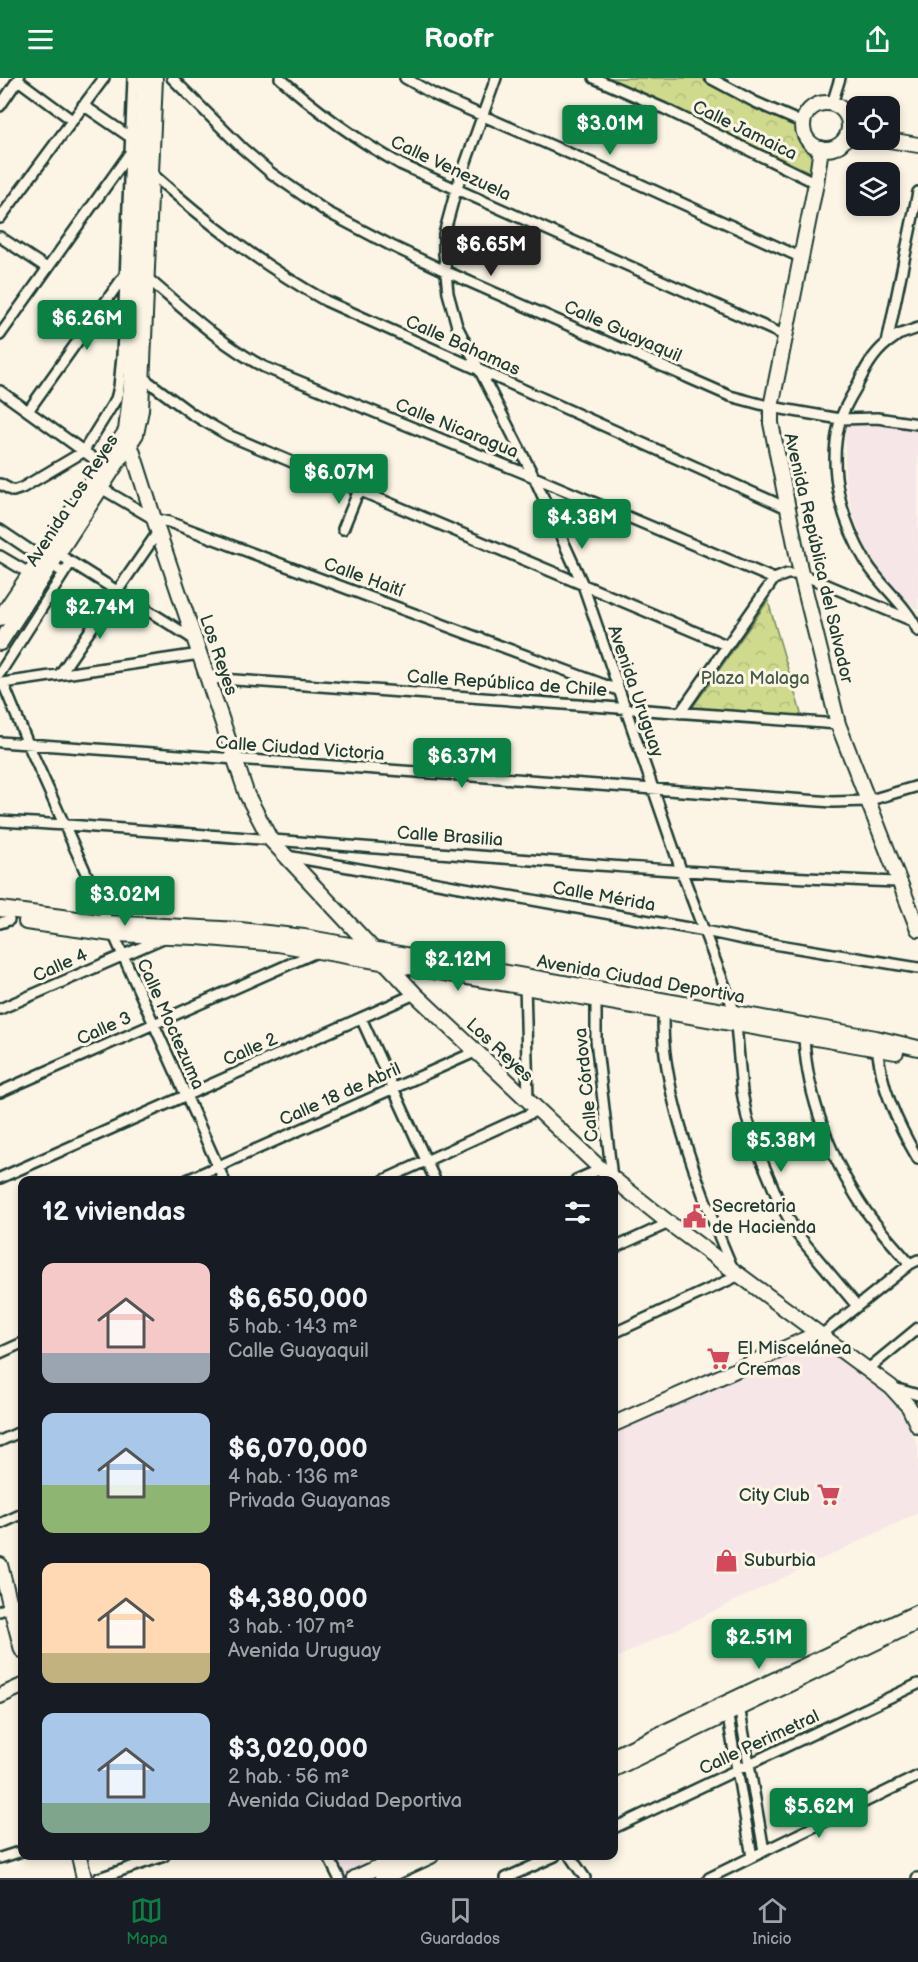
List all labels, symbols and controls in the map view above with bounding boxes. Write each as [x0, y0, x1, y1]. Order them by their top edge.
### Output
icon: menu [24, 23, 57, 56]
text: Roofr [424, 23, 494, 55]
icon: share [861, 23, 894, 56]
street label: Calle Jamaica [689, 96, 801, 165]
map controls [846, 96, 900, 216]
button: locate [846, 96, 900, 150]
pin: $3.01M [561, 105, 659, 156]
text: $3.01M [576, 112, 644, 136]
street label: Calle Venezuela [387, 131, 514, 206]
button: layers [846, 162, 900, 216]
pin: $6.65M [442, 226, 540, 277]
text: $6.65M [456, 233, 526, 257]
street label: Calle Guayaquil [561, 296, 685, 367]
pin: $6.26M [38, 300, 136, 351]
text: $6.26M [51, 307, 123, 331]
street label: Calle Bahamas [402, 311, 523, 380]
street label: Calle Nicaragua [392, 394, 521, 463]
street label: Avenida Los Reyes [22, 430, 123, 570]
street label: Avenida República del Salvador [779, 431, 858, 686]
pin: $6.07M [290, 454, 388, 505]
text: $6.07M [304, 461, 374, 485]
pin: $4.38M [533, 499, 631, 550]
text: $4.38M [547, 506, 617, 530]
street label: Calle Haití [321, 553, 407, 602]
pin: $2.74M [51, 589, 149, 640]
text: $2.74M [65, 596, 135, 620]
street label: Los Reyes [195, 612, 242, 698]
street label: Avenida Uruguay [603, 623, 668, 761]
street label: Calle República de Chile [406, 666, 608, 701]
park label: Plaza Malaga [700, 668, 810, 689]
street label: Calle Ciudad Victoria [215, 732, 385, 765]
pin: $6.37M [413, 738, 511, 789]
text: $6.37M [427, 745, 497, 769]
street label: Calle Brasilia [396, 822, 504, 851]
pin: $3.02M [76, 876, 174, 927]
street label: Calle Mérida [551, 877, 657, 916]
text: $3.02M [90, 883, 160, 907]
pin: $2.12M [409, 941, 507, 992]
street label: Calle 4 [30, 944, 91, 987]
text: $2.12M [424, 948, 492, 972]
street label: Avenida Ciudad Deportiva [535, 951, 747, 1008]
street label: Calle Moctezuma [132, 955, 209, 1093]
street label: Calle 3 [74, 1007, 135, 1050]
street label: Los Reyes [462, 1014, 537, 1087]
street label: Calle Córdova [570, 1027, 603, 1143]
street label: Calle 2 [220, 1028, 281, 1071]
street label: Calle 18 de Abril [276, 1058, 404, 1131]
pin: $5.38M [732, 1122, 830, 1173]
text: $5.38M [746, 1129, 816, 1153]
icon: filters [561, 1196, 594, 1229]
place label: Secretaria de Hacienda [712, 1196, 816, 1238]
text: 12 viviendas [42, 1197, 185, 1228]
public building icon: Secretaria de Hacienda [681, 1203, 707, 1229]
text: $6,650,000 [228, 1284, 368, 1315]
icon: home [90, 1287, 162, 1359]
text: 5 hab. · 143 m² [228, 1315, 358, 1339]
place label: El Miscelánea Cremas [737, 1338, 852, 1380]
text: Calle Guayaquil [228, 1339, 369, 1363]
supermarket icon: El Miscelánea Cremas [706, 1345, 732, 1371]
text: $6,070,000 [228, 1434, 368, 1465]
icon: home [90, 1437, 162, 1509]
text: 4 hab. · 136 m² [228, 1465, 358, 1489]
supermarket icon: City Club [815, 1482, 841, 1508]
place label: City Club [739, 1485, 810, 1506]
text: Privada Guayanas [228, 1489, 390, 1513]
shop icon: Suburbia [713, 1547, 739, 1573]
place label: Suburbia [744, 1550, 816, 1571]
text: $4,380,000 [228, 1584, 368, 1615]
icon: home [90, 1587, 162, 1659]
text: 3 hab. · 107 m² [228, 1615, 354, 1639]
pin: $2.51M [710, 1619, 808, 1670]
text: $2.51M [726, 1626, 792, 1650]
text: Avenida Uruguay [228, 1639, 381, 1663]
street label: Calle Perimetral [696, 1705, 822, 1779]
text: $3,020,000 [228, 1734, 368, 1765]
icon: home [90, 1737, 162, 1809]
text: 2 hab. · 56 m² [228, 1765, 349, 1789]
pin: $5.62M [770, 1788, 868, 1839]
text: Avenida Ciudad Deportiva [228, 1789, 462, 1813]
text: $5.62M [784, 1795, 854, 1819]
tab: Mapa [126, 1894, 168, 1949]
tab: Guardados [420, 1894, 500, 1949]
tab: Inicio [753, 1894, 792, 1949]

